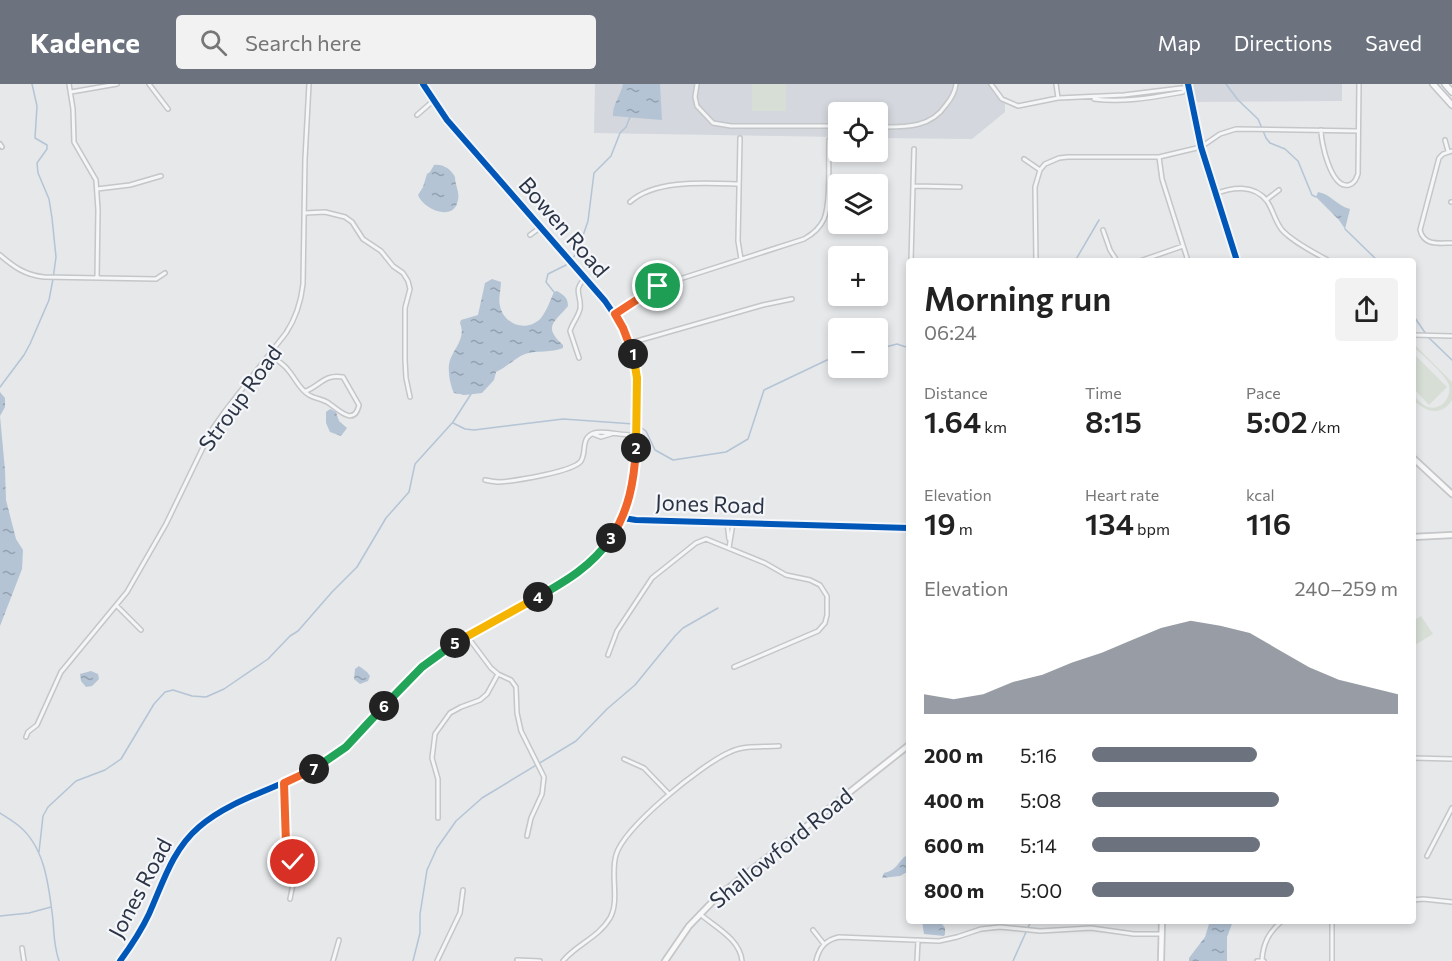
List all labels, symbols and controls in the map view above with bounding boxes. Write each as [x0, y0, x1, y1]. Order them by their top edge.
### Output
search box [176, 15, 596, 69]
text: Kadence [30, 25, 140, 59]
icon: search [197, 26, 230, 59]
text: Search here [245, 29, 361, 56]
text: Map [1158, 30, 1201, 55]
text: Directions [1234, 30, 1332, 55]
text: Saved [1365, 30, 1422, 55]
map controls [828, 102, 888, 378]
button: locate [828, 102, 888, 162]
street label: Bowen Road [514, 171, 615, 282]
button: layers [828, 174, 888, 234]
button: + [828, 246, 888, 306]
pin [632, 260, 683, 311]
icon: arrive [641, 269, 674, 302]
text: Morning run [924, 277, 1111, 318]
button: share [1335, 278, 1398, 341]
button: − [828, 318, 888, 378]
text: 06:24 [924, 320, 977, 344]
pin: 1 [618, 339, 648, 369]
street label: Stroup Road [192, 340, 287, 456]
text: 1 [629, 344, 637, 363]
text: Distance [924, 383, 988, 402]
text: Time [1085, 383, 1122, 402]
text: Pace [1246, 383, 1281, 402]
text: 1.64 [924, 402, 981, 439]
text: 8:15 [1085, 402, 1142, 439]
text: 5:02 [1246, 402, 1308, 439]
text: km [981, 417, 1007, 436]
text: /km [1308, 417, 1340, 436]
pin: 2 [621, 433, 651, 463]
text: 2 [631, 438, 641, 457]
text: Elevation [924, 485, 992, 504]
text: Heart rate [1085, 485, 1159, 504]
text: kcal [1246, 485, 1275, 504]
street label: Jones Road [655, 488, 765, 519]
text: 19 [924, 504, 956, 541]
text: 134 [1085, 504, 1134, 541]
text: 116 [1246, 504, 1291, 541]
text: m [956, 519, 973, 538]
text: bpm [1134, 519, 1170, 538]
pin: 3 [596, 523, 626, 553]
text: 3 [606, 528, 616, 547]
text: Elevation [924, 576, 1009, 600]
text: 240–259 m [1294, 576, 1398, 600]
pin: 4 [523, 582, 553, 612]
text: 4 [533, 587, 543, 606]
pin: 5 [440, 628, 470, 658]
text: 5 [450, 633, 460, 652]
pin: 6 [369, 691, 399, 721]
text: 6 [379, 696, 389, 715]
text: 200 m [924, 743, 983, 767]
text: 5:16 [1020, 743, 1057, 767]
pin: 7 [299, 754, 329, 784]
text: 7 [310, 759, 318, 778]
street label: Shallowford Road [704, 782, 858, 914]
text: 400 m [924, 788, 984, 812]
text: 5:08 [1020, 788, 1061, 812]
street label: Jones Road [102, 833, 177, 942]
text: 600 m [924, 833, 984, 857]
text: 5:14 [1020, 833, 1057, 857]
pin [267, 836, 318, 887]
icon: check [276, 845, 309, 878]
text: 800 m [924, 878, 984, 902]
text: 5:00 [1020, 878, 1062, 902]

